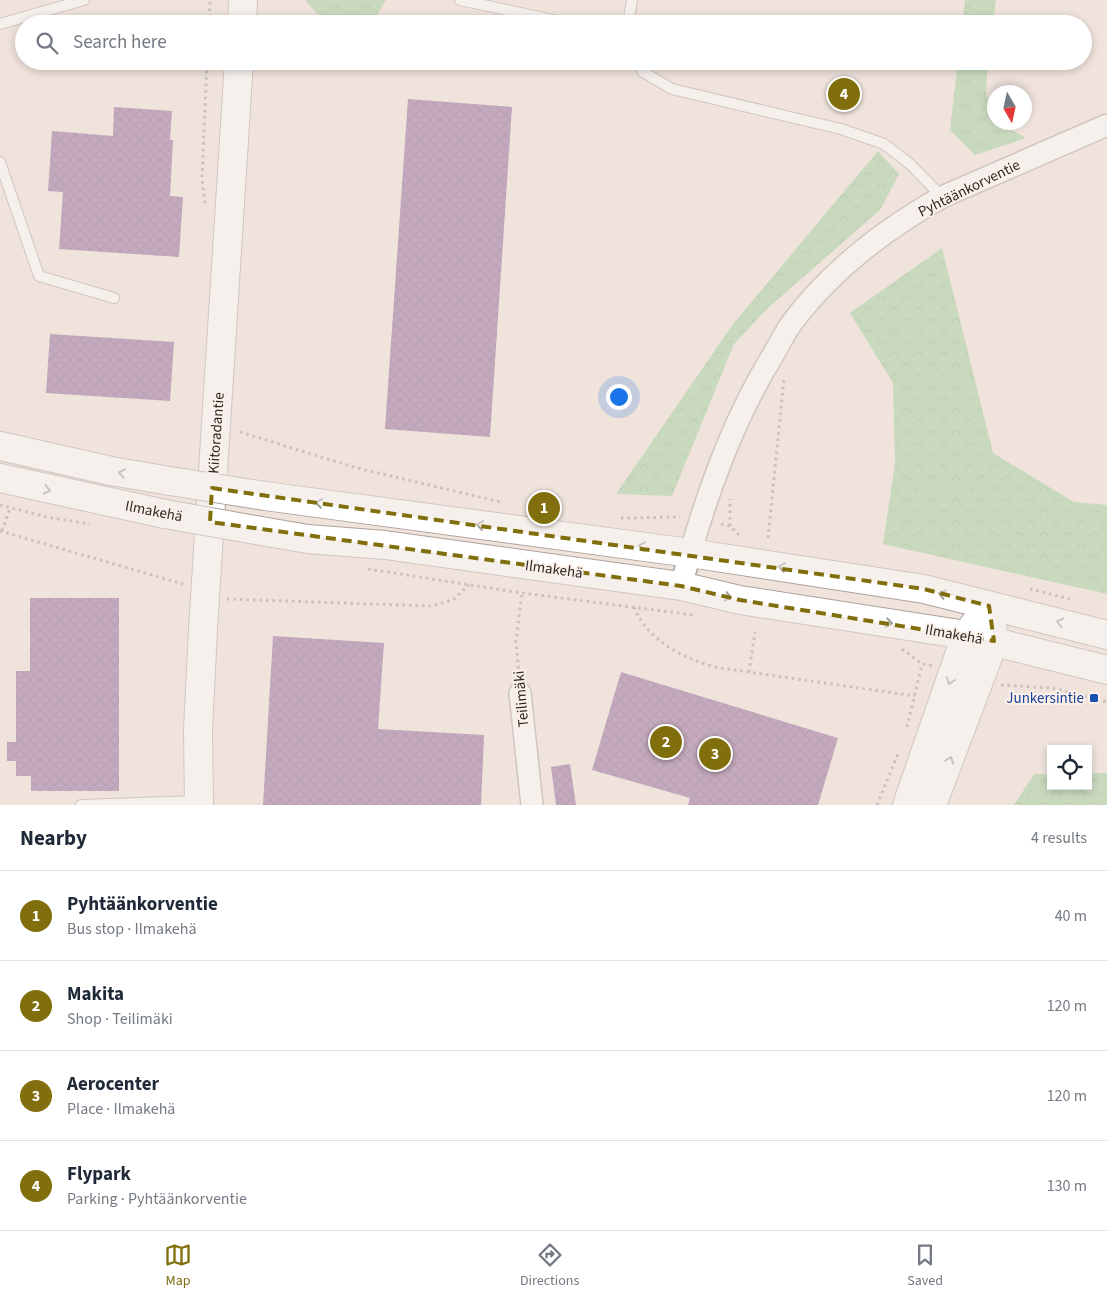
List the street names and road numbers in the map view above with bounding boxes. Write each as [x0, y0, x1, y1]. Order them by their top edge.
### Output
street label: Pyhtäänkorventie [915, 155, 1024, 222]
street label: Kiitoradantie [203, 392, 230, 475]
street label: Ilmakehä [123, 496, 184, 527]
street label: Ilmakehä [524, 555, 584, 584]
street label: Ilmakehä [923, 619, 984, 650]
street label: Teilimäki [509, 670, 534, 728]

